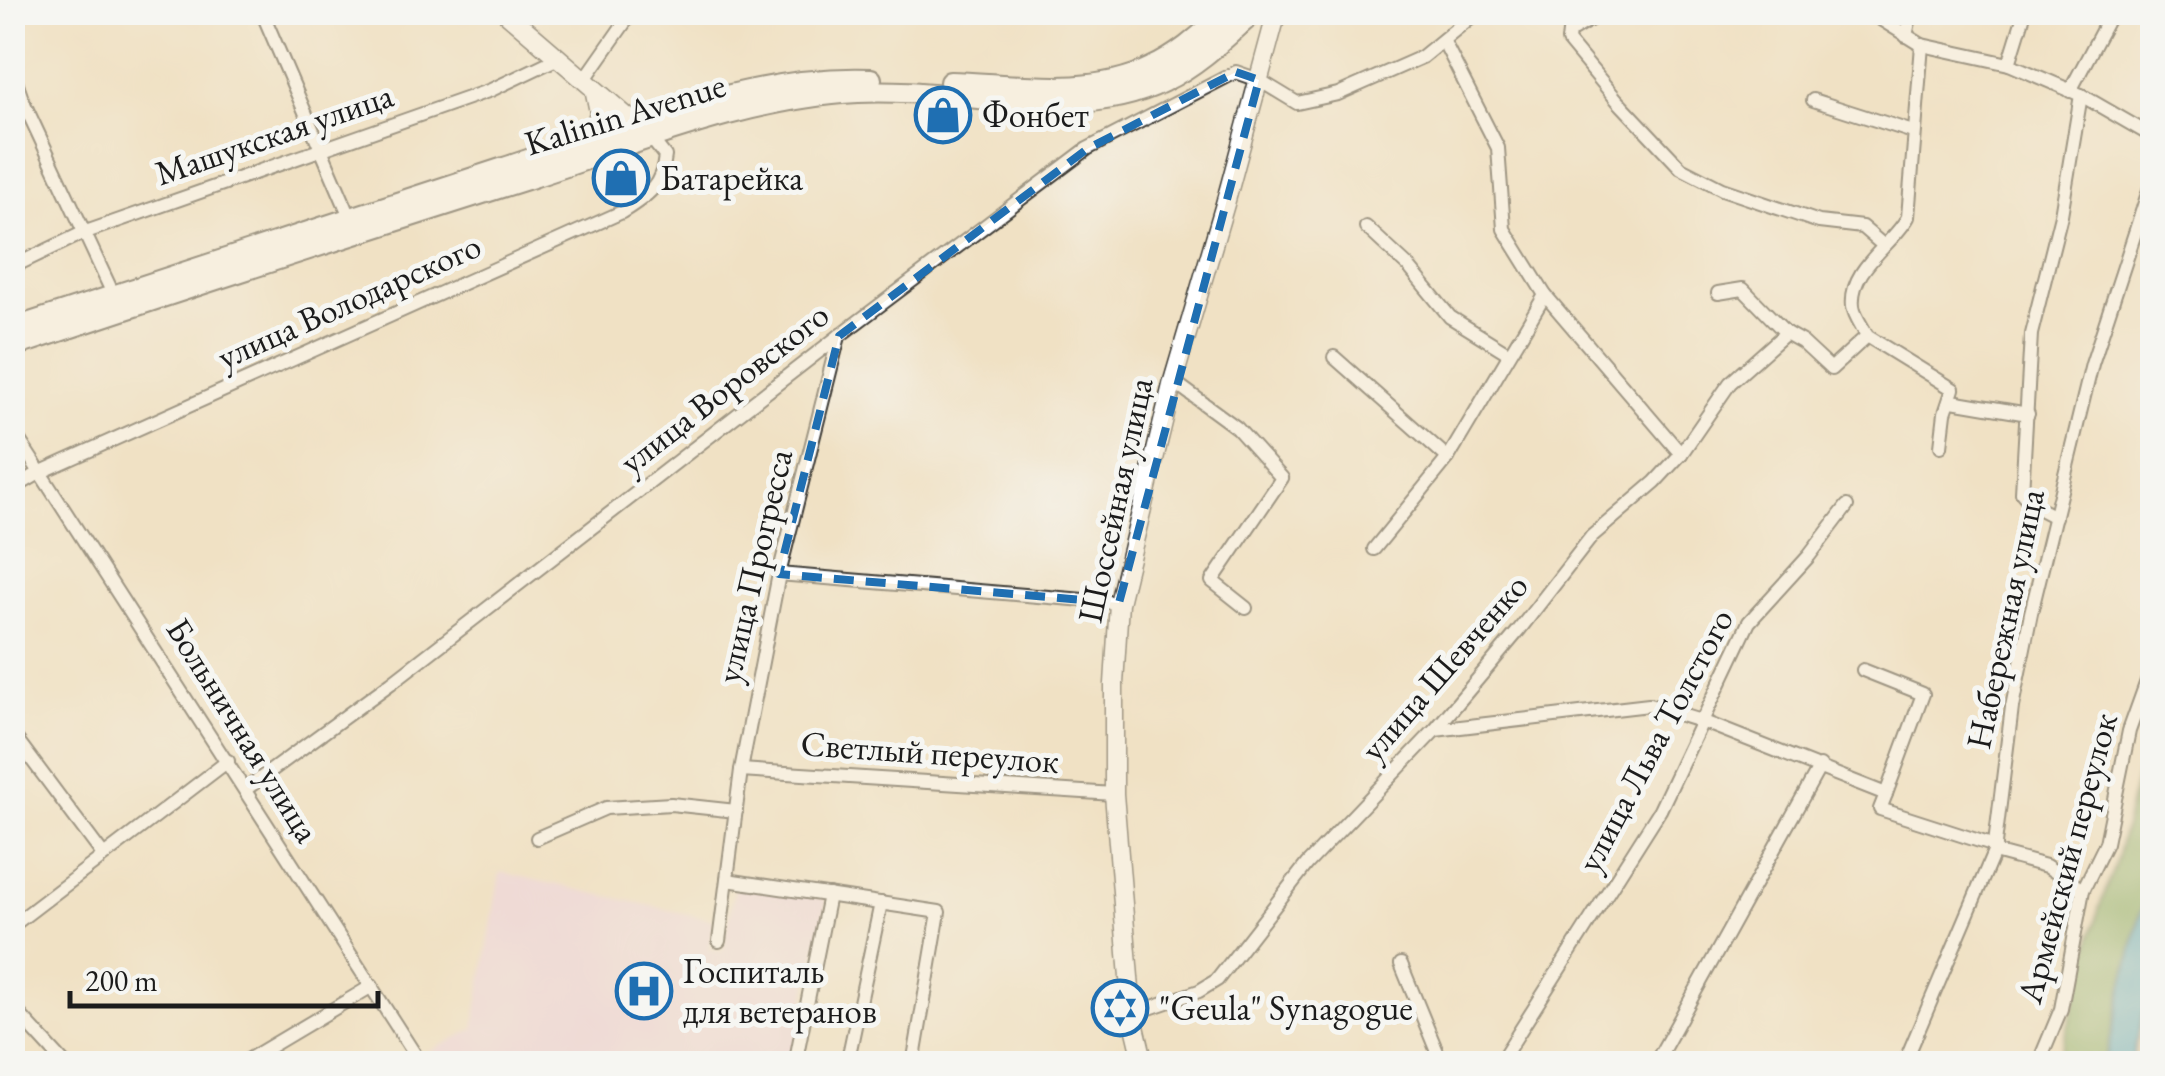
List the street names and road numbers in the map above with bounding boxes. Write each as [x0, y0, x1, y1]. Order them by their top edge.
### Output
street label: Kalinin Avenue [519, 62, 731, 165]
street label: Машукская улица [149, 72, 399, 196]
street label: улица Володарского [210, 222, 488, 380]
street label: улица Воровского [610, 292, 838, 484]
street label: Шоссейная улица [1067, 373, 1163, 627]
street label: улица Прогресса [705, 445, 803, 687]
street label: Набережная улица [1955, 485, 2055, 753]
street label: улица Шевченко [1350, 564, 1538, 770]
street label: улица Льва Толстого [1566, 600, 1744, 880]
street label: Больничная улица [156, 609, 330, 851]
street label: Армейский переулок [2006, 707, 2128, 1009]
street label: Светлый переулок [799, 720, 1061, 784]

